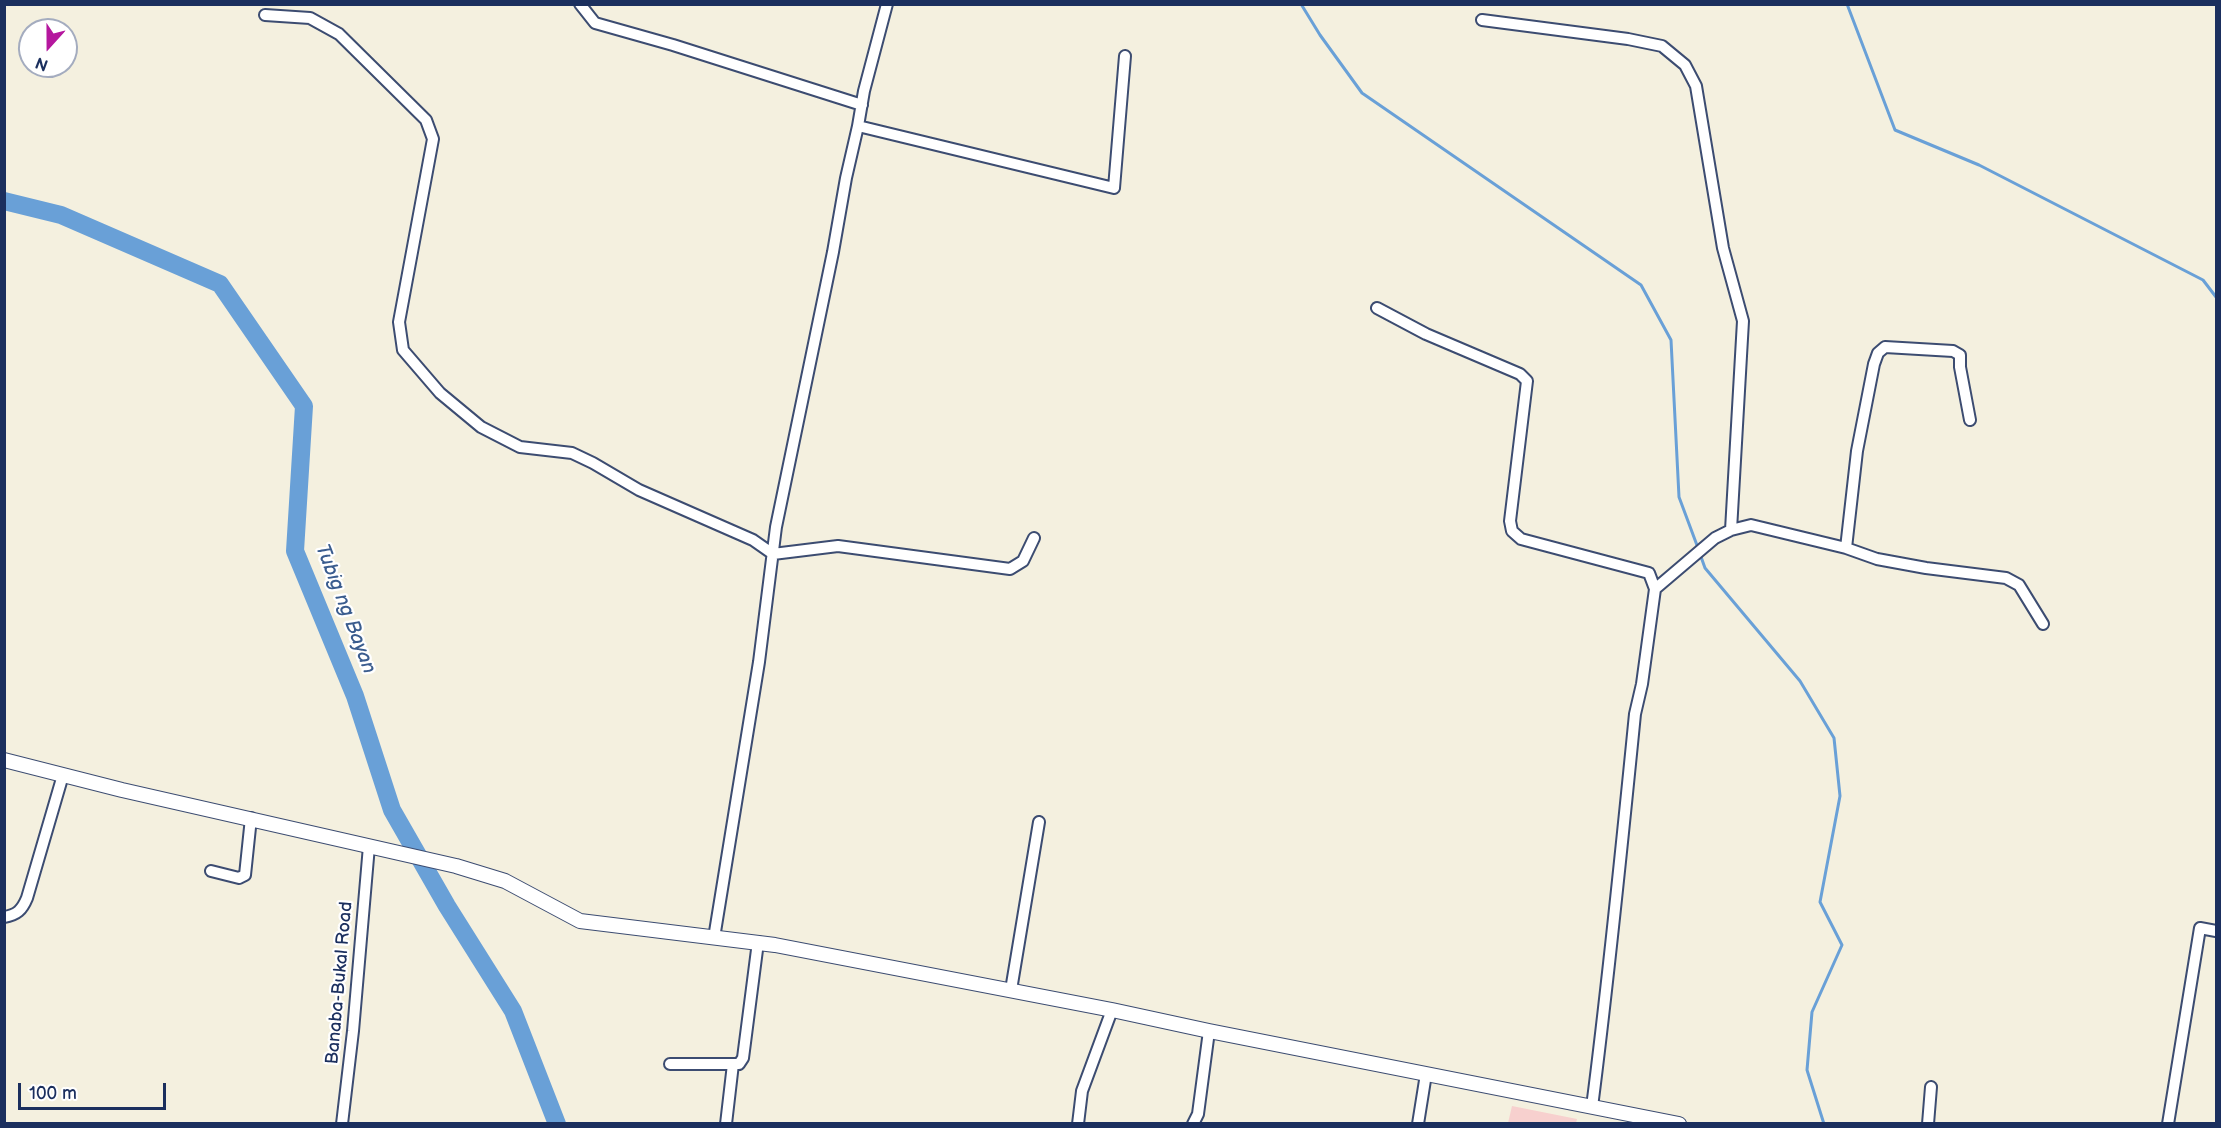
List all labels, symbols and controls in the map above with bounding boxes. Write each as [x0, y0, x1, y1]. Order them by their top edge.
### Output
north arrow [18, 18, 78, 78]
text: N [33, 52, 51, 74]
water label: Tubig ng Bayan [309, 541, 381, 677]
street label: Banaba-Bukal Road [322, 901, 358, 1065]
scale bar [21, 1071, 170, 1109]
text: 100 m [29, 1083, 77, 1104]

